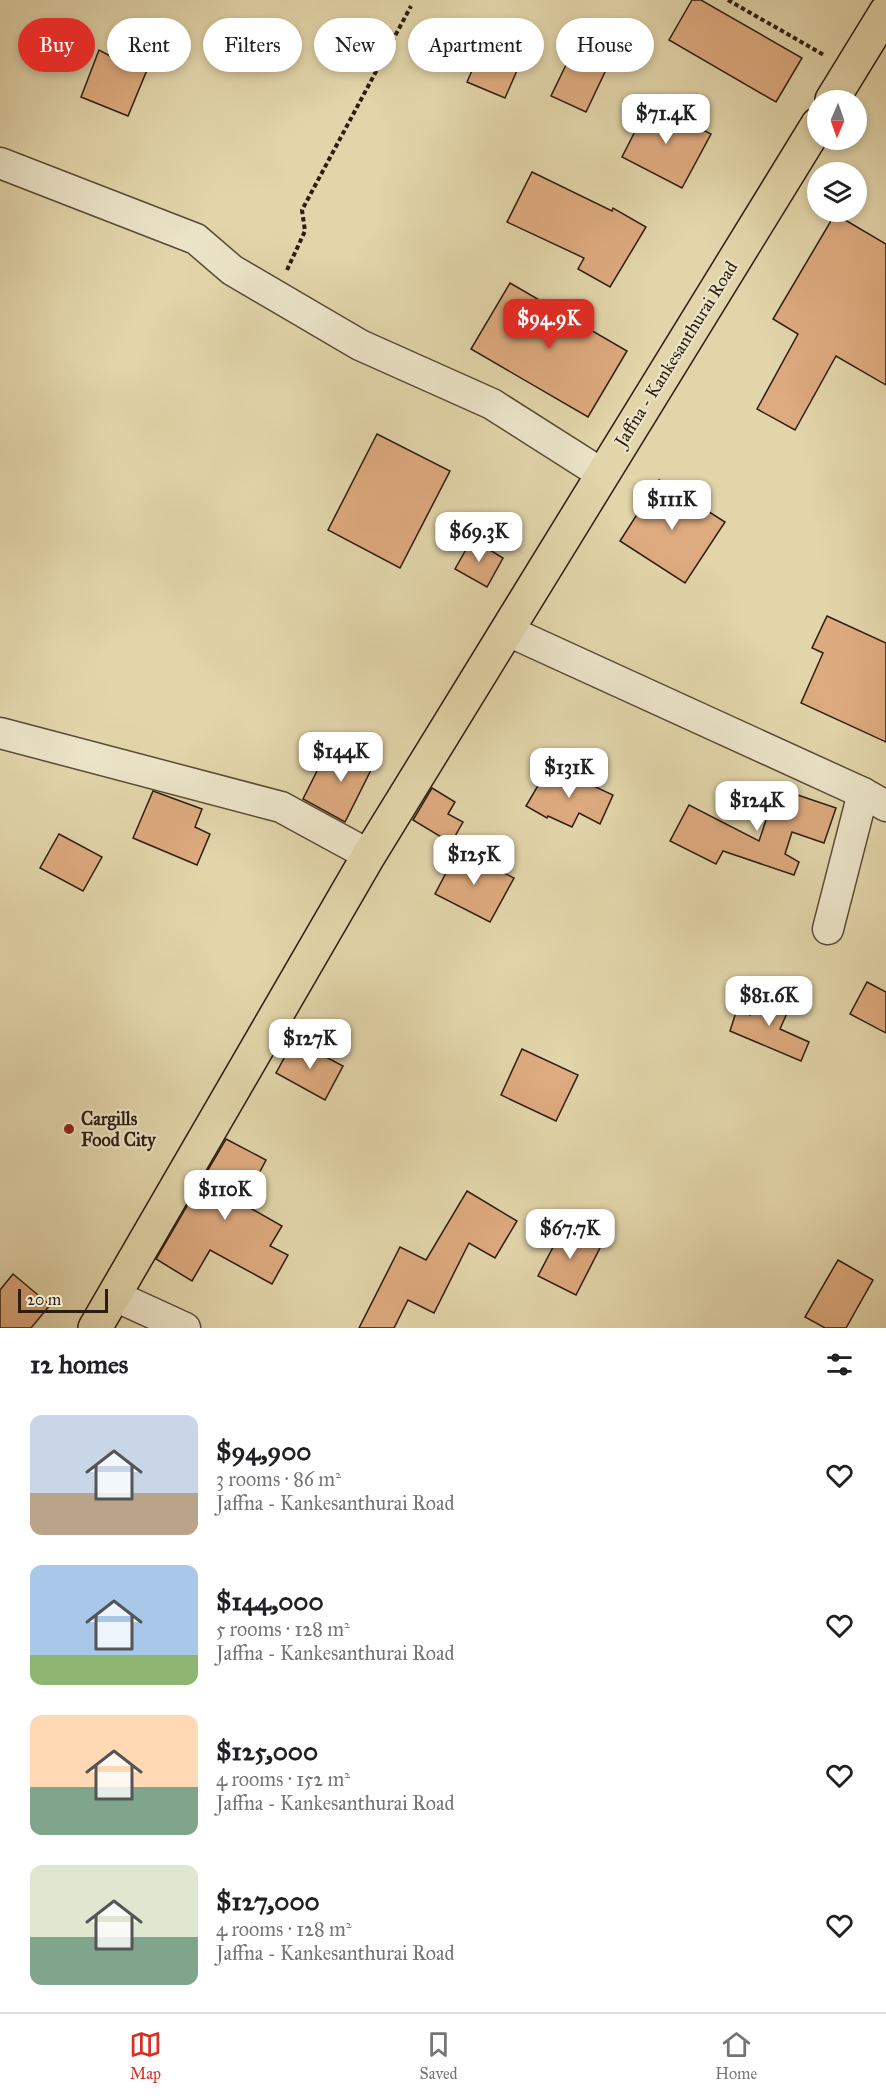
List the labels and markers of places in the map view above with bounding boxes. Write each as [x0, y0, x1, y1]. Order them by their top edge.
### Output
pin: $71.4K [617, 94, 715, 145]
pin: $94.9K [500, 299, 598, 350]
pin: $111K [630, 480, 714, 531]
pin: $69.3K [430, 512, 528, 563]
pin: $144K [299, 732, 383, 783]
pin: $131K [527, 748, 611, 799]
pin: $124K [715, 781, 799, 832]
pin: $125K [432, 835, 516, 886]
pin: $81.6K [720, 976, 818, 1027]
pin: $127K [268, 1019, 352, 1070]
place label: Cargills Food City [81, 1108, 157, 1152]
marker: Cargills Food City [62, 1122, 76, 1136]
pin: $110K [183, 1170, 267, 1221]
pin: $67.7K [521, 1209, 619, 1260]

